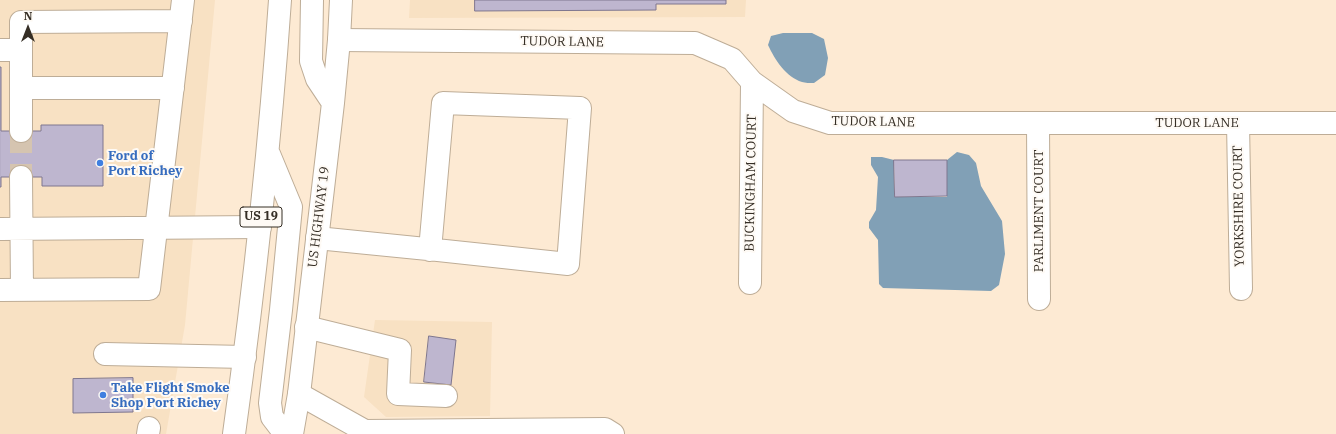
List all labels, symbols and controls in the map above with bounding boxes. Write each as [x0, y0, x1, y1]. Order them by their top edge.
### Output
north arrow [8, 8, 48, 48]
text: N [24, 9, 32, 23]
street label: TUDOR LANE [520, 33, 604, 51]
street label: TUDOR LANE [831, 113, 915, 131]
street label: BUCKINGHAM COURT [742, 114, 760, 252]
street label: TUDOR LANE [1155, 115, 1239, 131]
street label: YORKSHIRE COURT [1230, 145, 1248, 267]
place label: Ford of Port Richey [108, 148, 183, 179]
street label: PARLIMENT COURT [1031, 150, 1047, 272]
marker: Ford of Port Richey [95, 158, 105, 168]
street label: US HIGHWAY 19 [305, 166, 333, 268]
road number: US 19 [240, 207, 282, 227]
place label: Take Flight Smoke Shop Port Richey [111, 380, 230, 411]
marker: Take Flight Smoke Shop Port Richey [98, 390, 108, 400]

